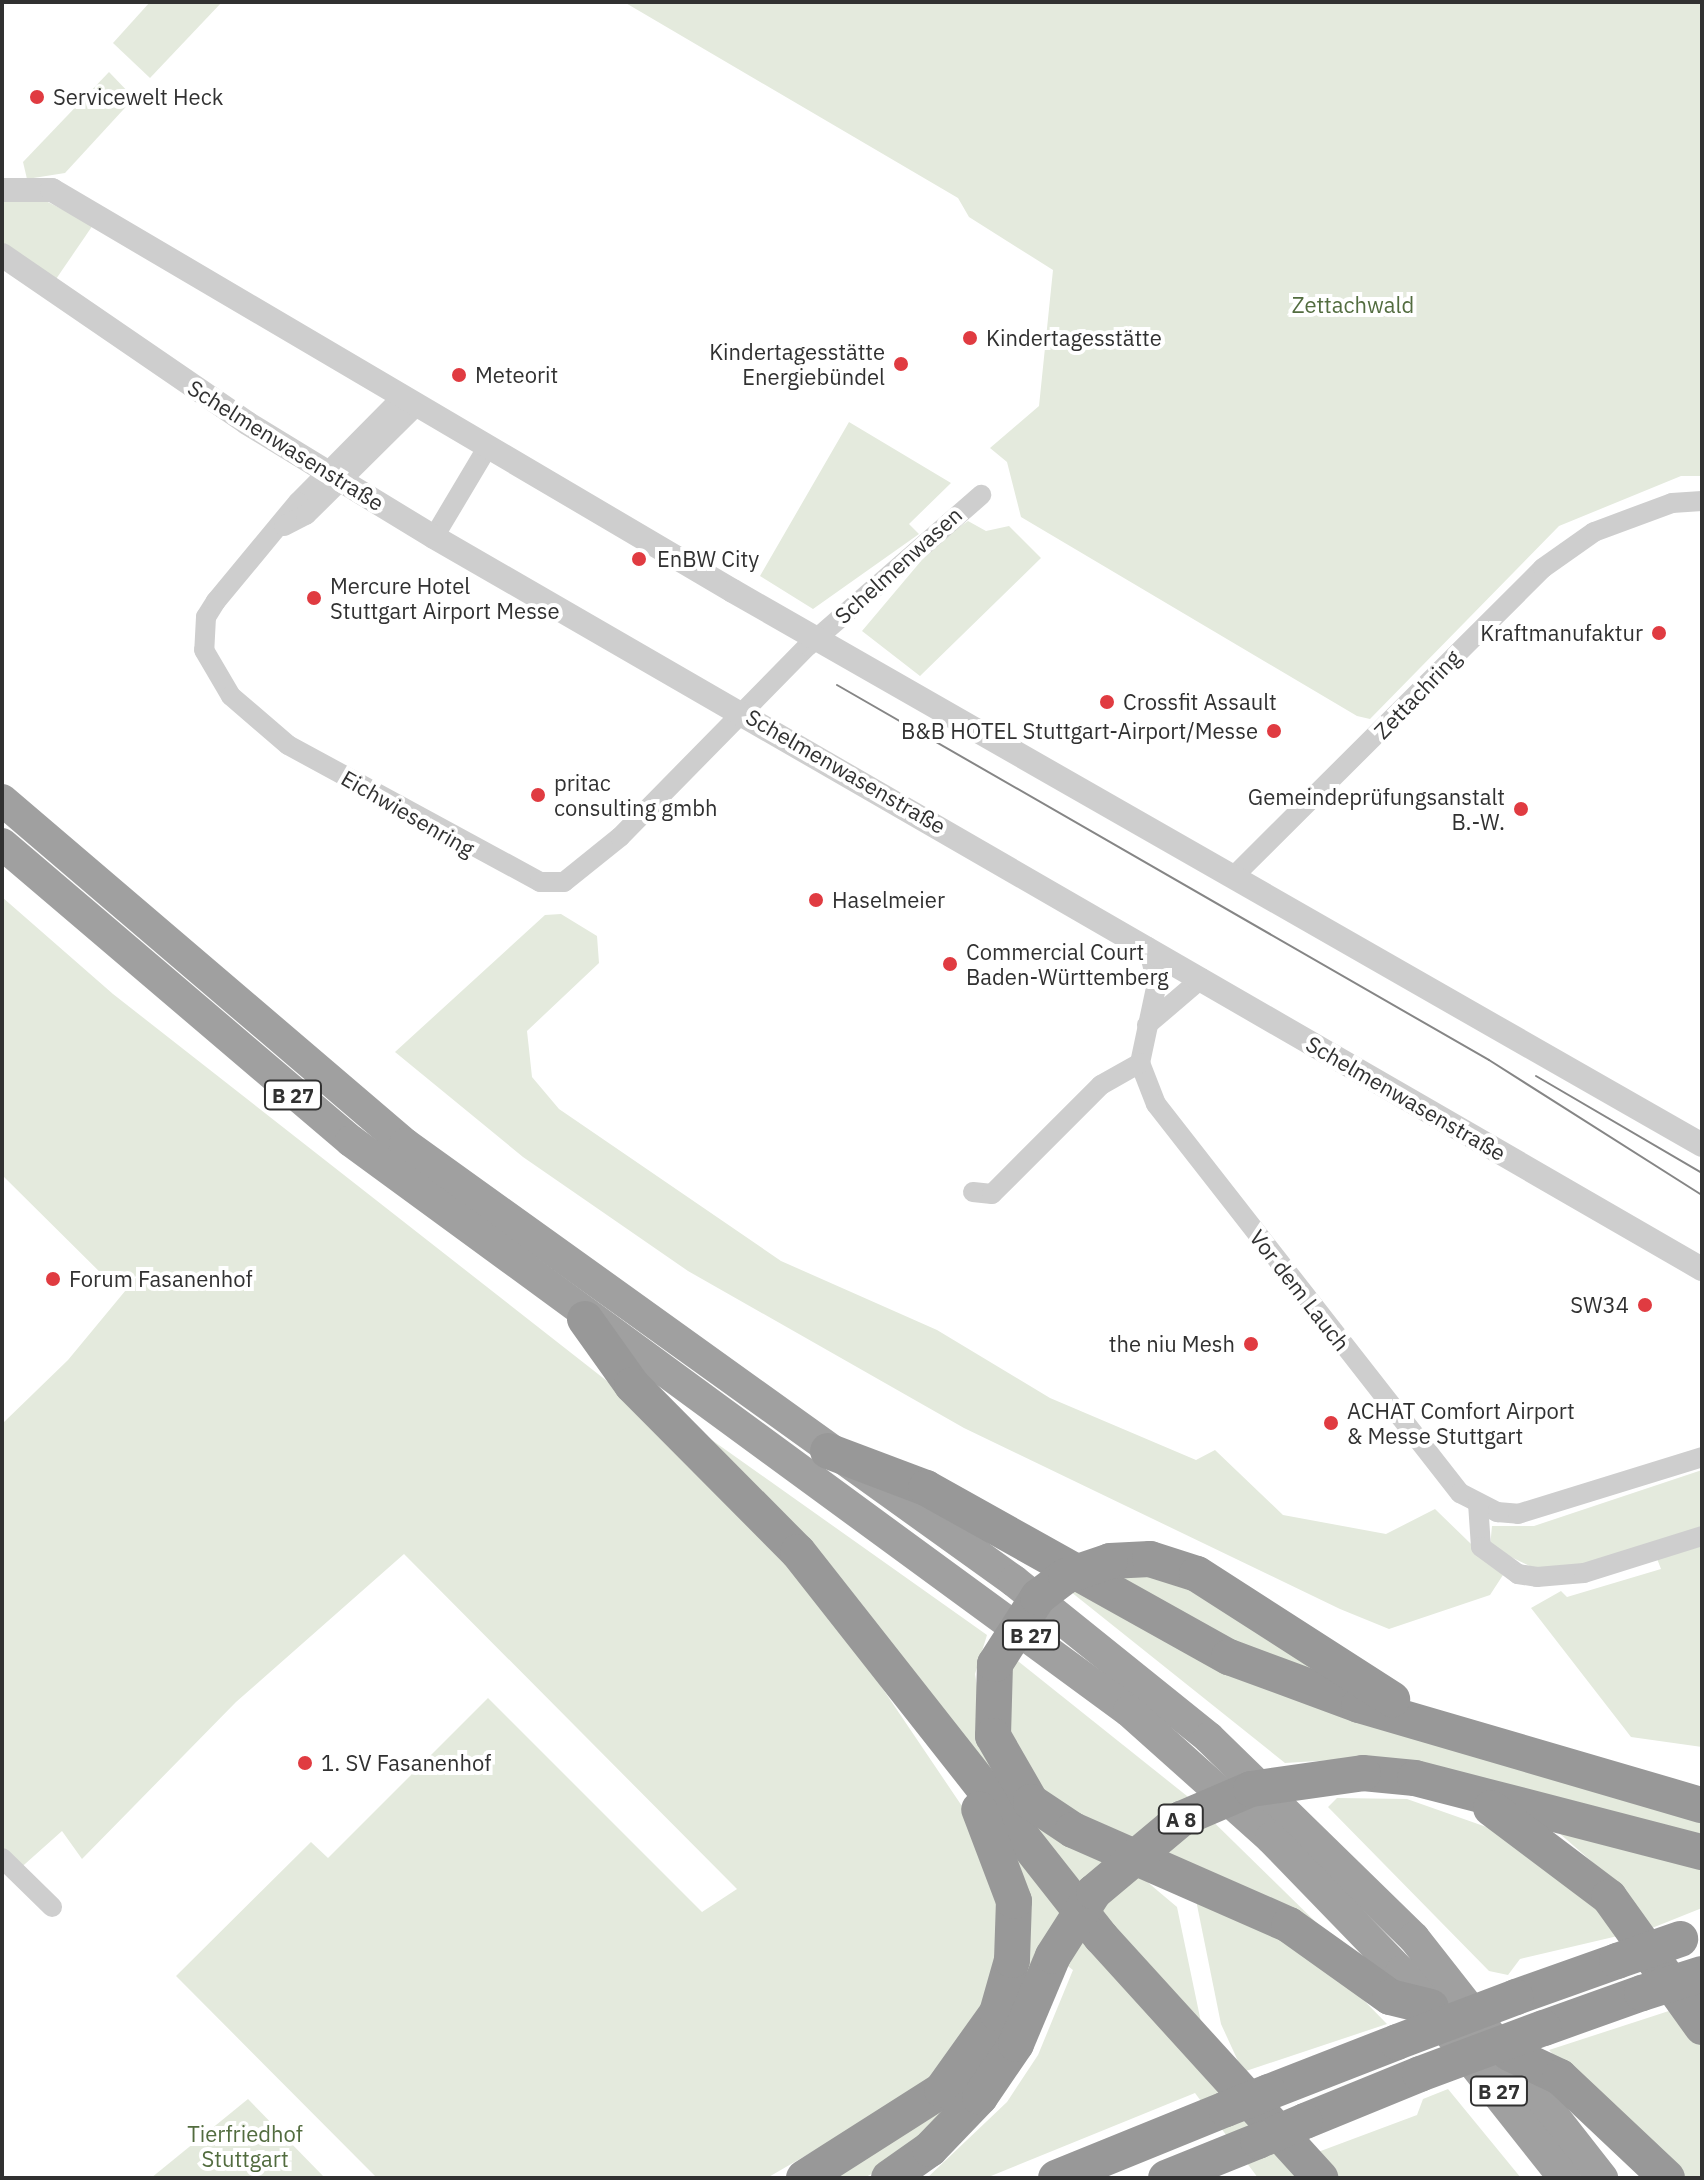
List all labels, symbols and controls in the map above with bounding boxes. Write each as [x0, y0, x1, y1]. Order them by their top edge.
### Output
place label: Servicewelt Heck [53, 84, 223, 110]
marker: Servicewelt Heck [28, 88, 46, 106]
park label: Zettachwald [1292, 292, 1414, 318]
place label: Kindertagesstätte [986, 325, 1162, 351]
marker: Kindertagesstätte [961, 329, 979, 347]
place label: Kindertagesstätte Energiebündel [709, 338, 885, 390]
marker: Kindertagesstätte Energiebündel [892, 355, 910, 373]
place label: Meteorit [475, 362, 558, 388]
marker: Meteorit [450, 366, 468, 384]
street label: Schelmenwasenstraße [183, 374, 389, 516]
street label: Schelmenwasen [829, 501, 967, 629]
place label: EnBW City [657, 546, 759, 572]
marker: EnBW City [628, 548, 650, 570]
place label: Mercure Hotel Stuttgart Airport Messe [330, 572, 560, 624]
marker: Mercure Hotel Stuttgart Airport Messe [305, 589, 323, 607]
place label: Kraftmanufaktur [1480, 620, 1643, 646]
marker: Kraftmanufaktur [1650, 624, 1668, 642]
street label: Zettachring [1368, 644, 1466, 744]
place label: Crossfit Assault [1123, 689, 1277, 715]
marker: Crossfit Assault [1098, 693, 1116, 711]
street label: Schelmenwasenstraße [742, 703, 950, 839]
place label: B&B HOTEL Stuttgart-Airport/Messe [901, 718, 1258, 744]
marker: B&B HOTEL Stuttgart-Airport/Messe [1265, 722, 1283, 740]
street label: Eichwiesenring [337, 764, 479, 862]
place label: pritac consulting gmbh [554, 769, 717, 820]
place label: Gemeindeprüfungsanstalt B.-W. [1248, 783, 1505, 834]
marker: pritac consulting gmbh [529, 786, 547, 804]
marker: Gemeindeprüfungsanstalt B.-W. [1512, 800, 1530, 818]
place label: Haselmeier [832, 887, 945, 913]
marker: Haselmeier [807, 891, 825, 909]
place label: Commercial Court Baden-Württemberg [966, 938, 1169, 990]
marker: Commercial Court Baden-Württemberg [941, 955, 959, 973]
street label: Schelmenwasenstraße [1302, 1030, 1510, 1166]
road number: B 27 [263, 1079, 323, 1111]
street label: Vor dem Lauch [1245, 1224, 1355, 1356]
place label: Forum Fasanenhof [69, 1266, 253, 1292]
marker: Forum Fasanenhof [44, 1270, 62, 1288]
place label: SW34 [1570, 1292, 1629, 1318]
marker: SW34 [1636, 1296, 1654, 1314]
place label: the niu Mesh [1109, 1331, 1235, 1357]
marker: the niu Mesh [1242, 1335, 1260, 1353]
place label: ACHAT Comfort Airport & Messe Stuttgart [1347, 1397, 1575, 1448]
marker: ACHAT Comfort Airport & Messe Stuttgart [1322, 1414, 1340, 1432]
road number: B 27 [1001, 1619, 1061, 1651]
place label: 1. SV Fasanenhof [321, 1750, 491, 1776]
marker: 1. SV Fasanenhof [296, 1754, 314, 1772]
road number: A 8 [1157, 1803, 1205, 1835]
road number: B 27 [1469, 2075, 1529, 2107]
park label: Tierfriedhof Stuttgart [187, 2120, 303, 2172]

